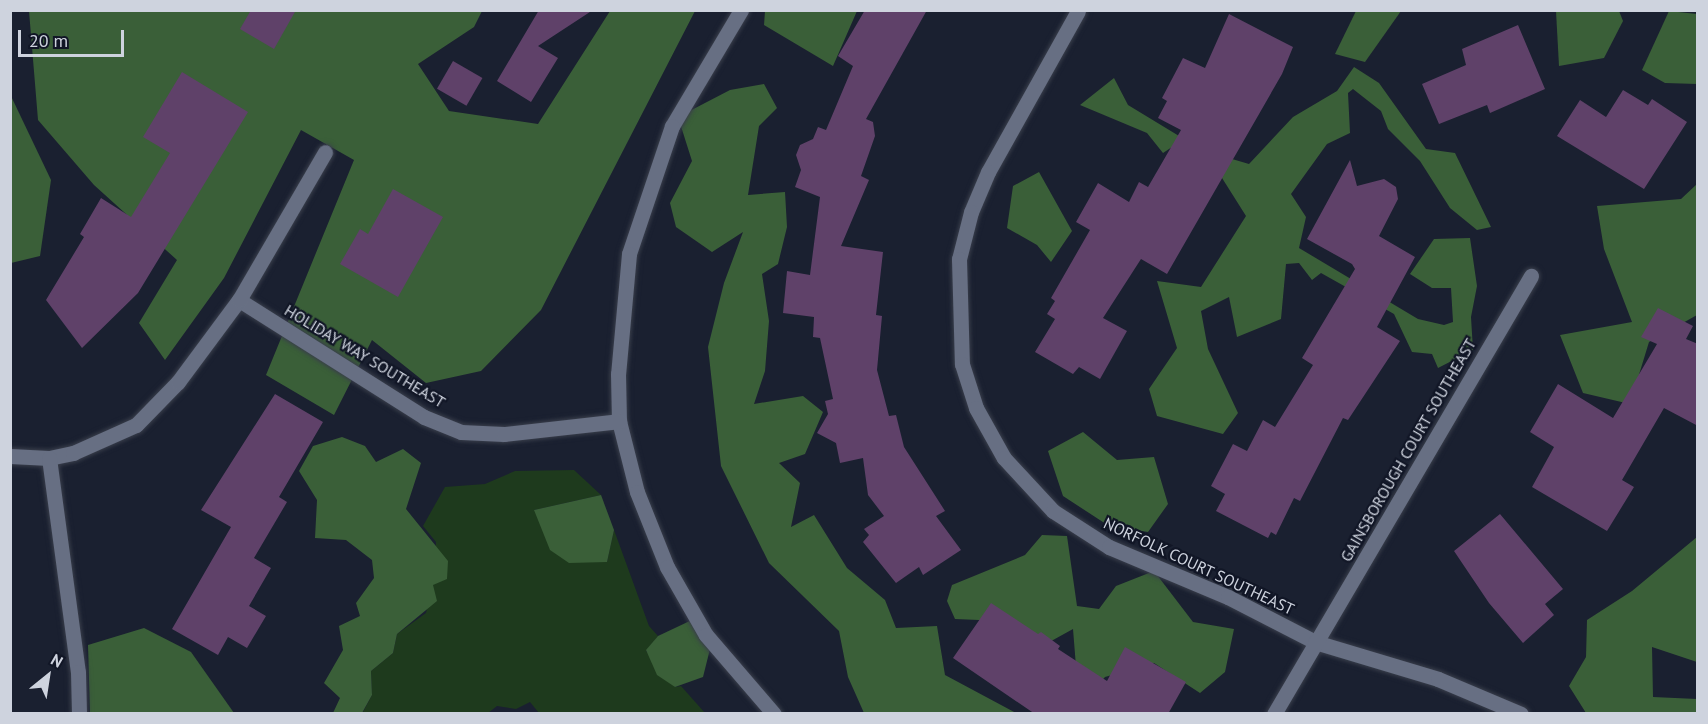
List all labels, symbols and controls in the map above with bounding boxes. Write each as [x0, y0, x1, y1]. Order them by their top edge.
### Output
scale bar [21, 18, 128, 56]
text: 20 m [29, 29, 68, 52]
street label: HOLIDAY WAY SOUTHEAST [281, 300, 449, 412]
street label: GAINSBOROUGH COURT SOUTHEAST [1336, 335, 1480, 565]
street label: NORFOLK COURT SOUTHEAST [1100, 513, 1298, 619]
north arrow [18, 646, 78, 706]
text: N [47, 649, 67, 672]

